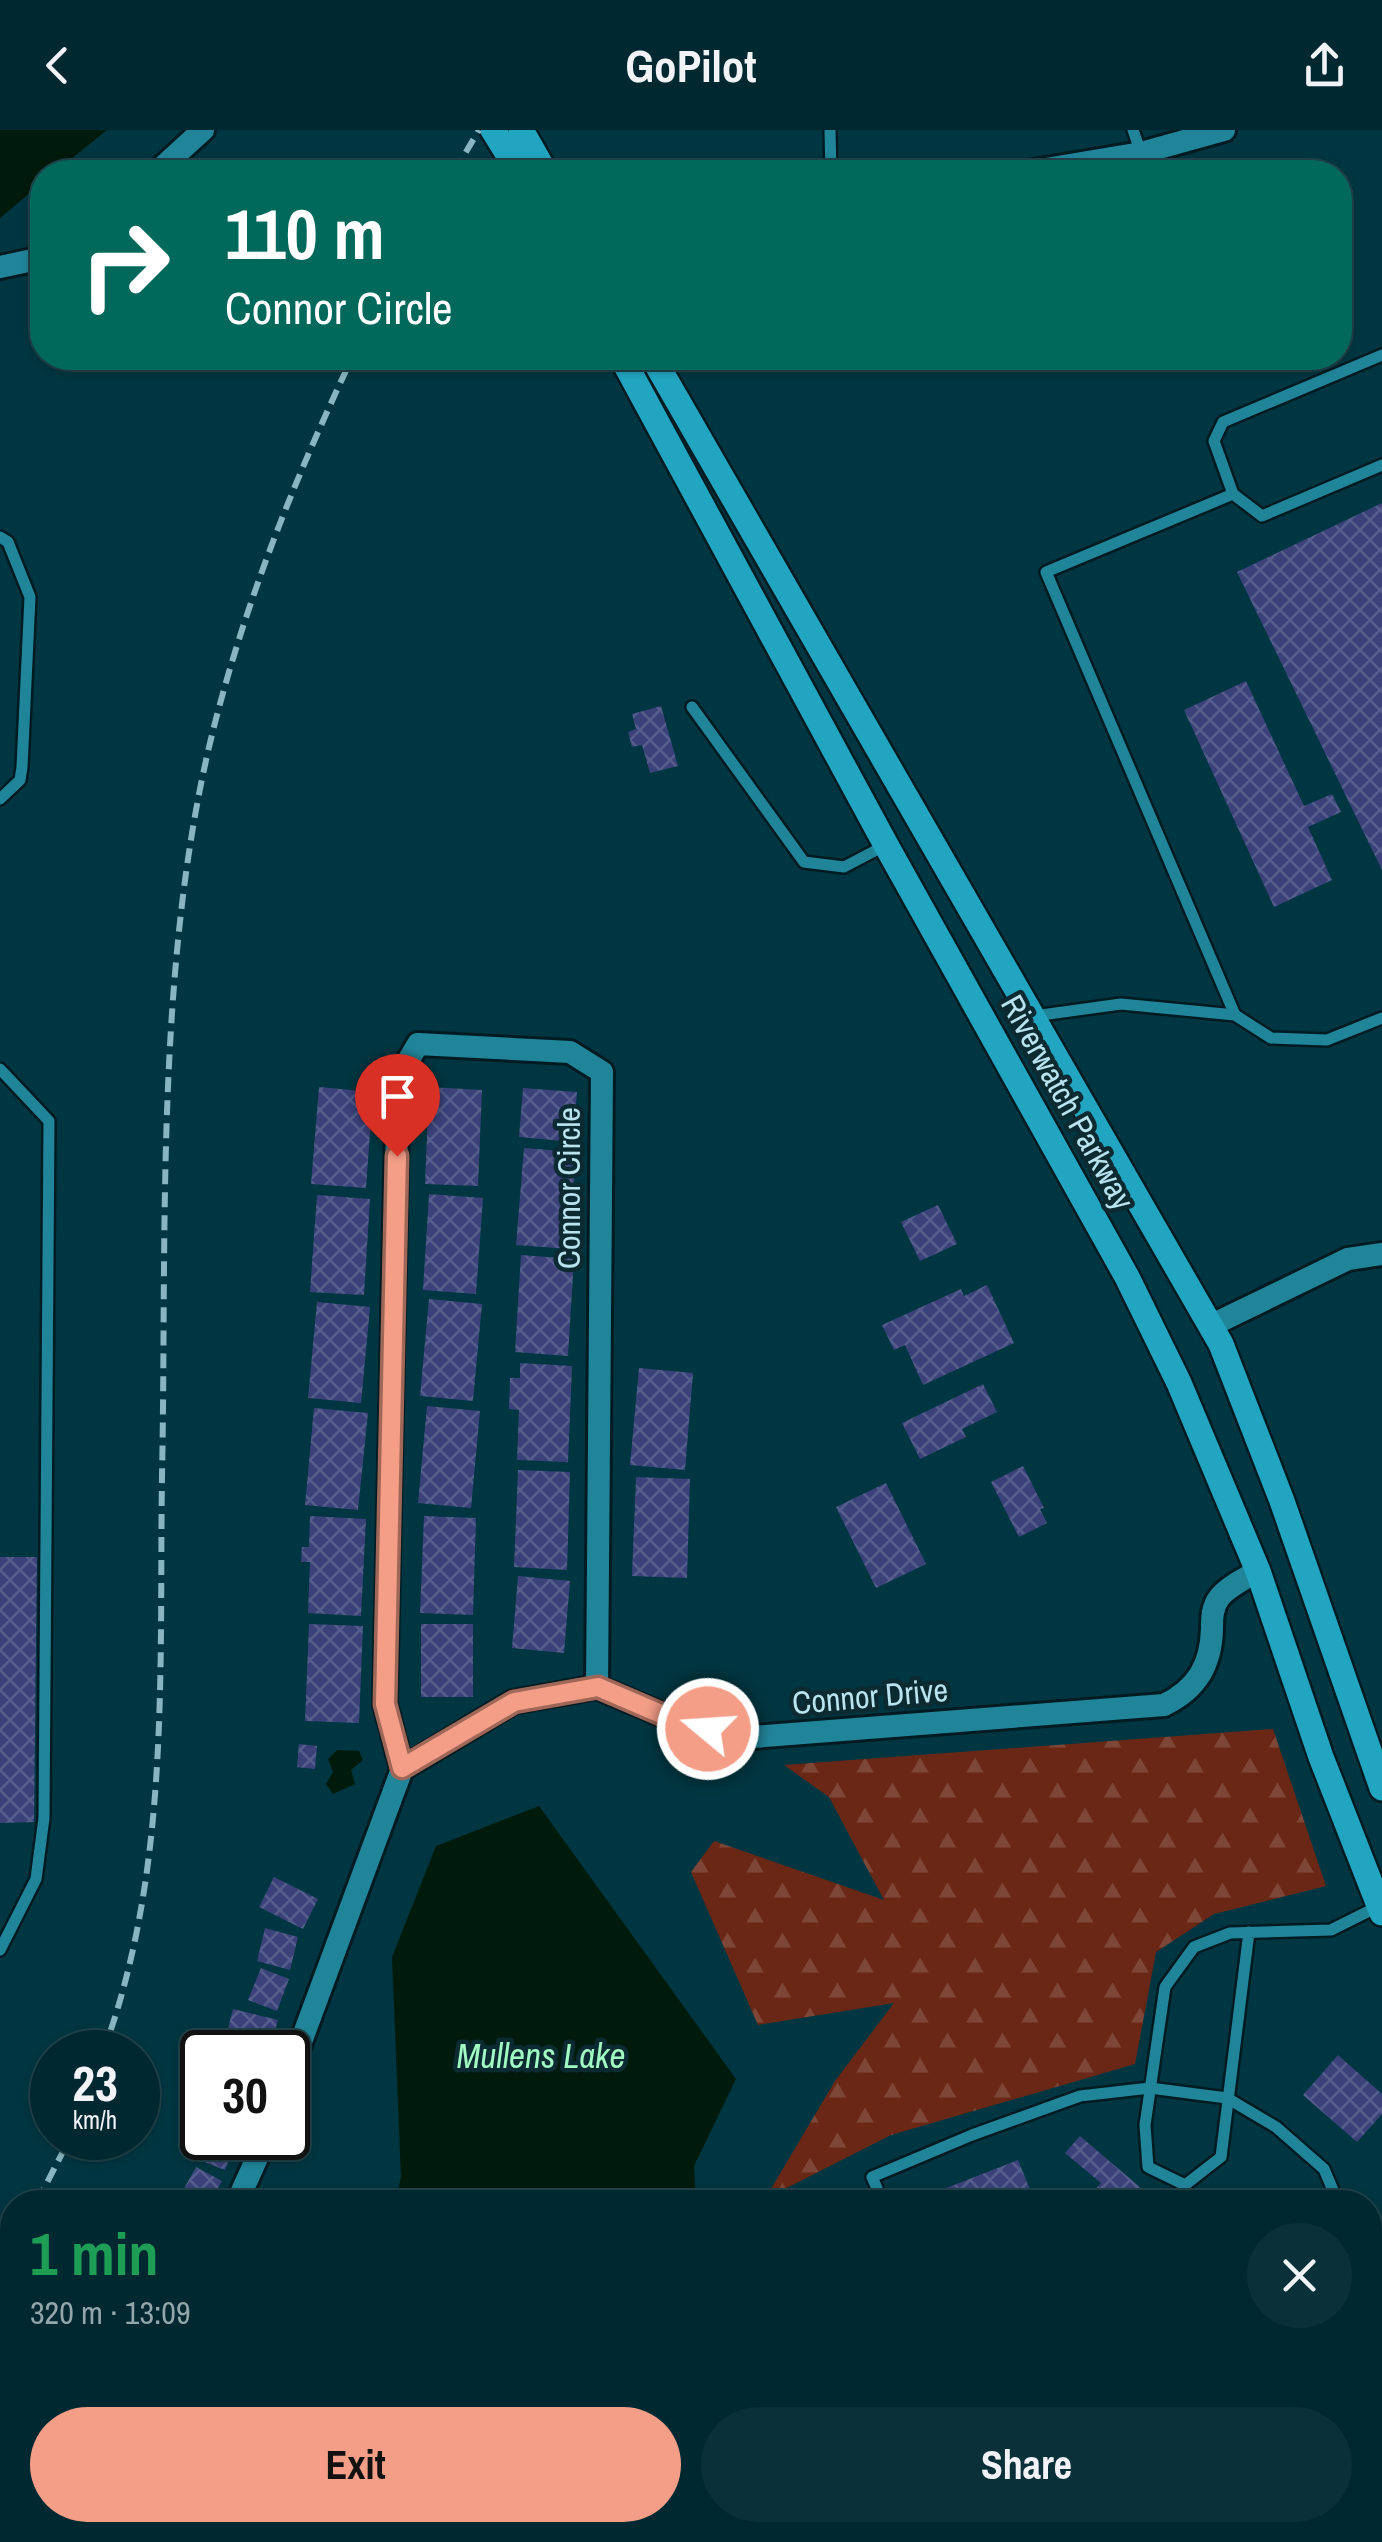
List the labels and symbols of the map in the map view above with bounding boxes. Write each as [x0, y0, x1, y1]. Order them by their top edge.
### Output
street label: Riverwatch Parkway [991, 987, 1145, 1217]
pin [355, 1054, 440, 1157]
street label: Connor Circle [547, 1107, 590, 1269]
street label: Connor Drive [790, 1668, 950, 1724]
position arrow [656, 1677, 760, 1781]
speed limit sign: 30 [180, 2030, 310, 2160]
water label: Mullens Lake [456, 2032, 626, 2079]

